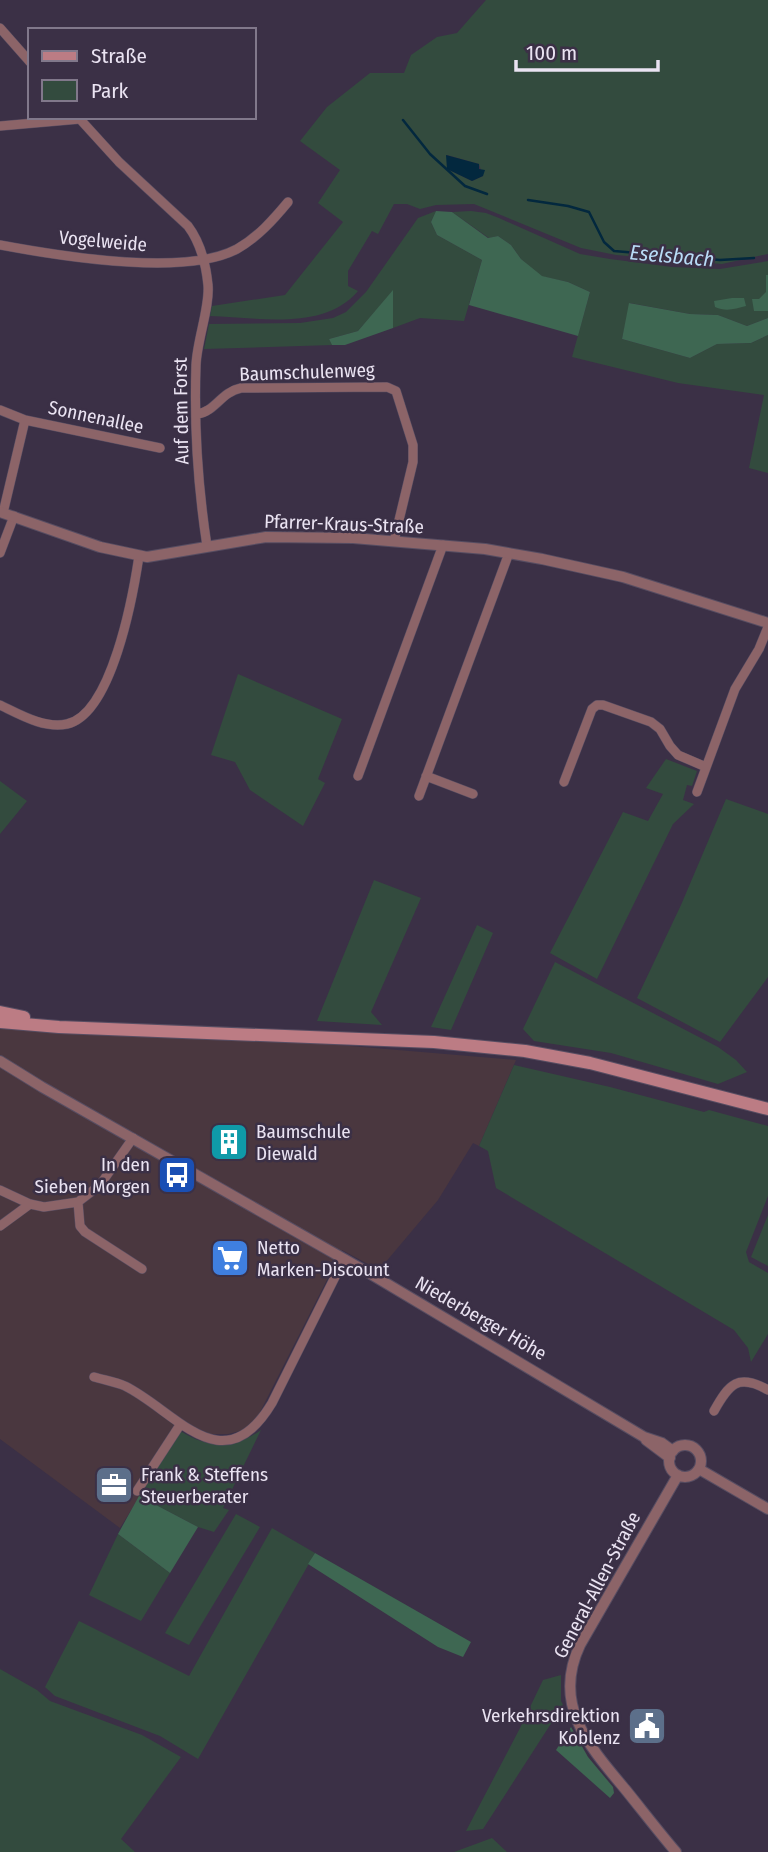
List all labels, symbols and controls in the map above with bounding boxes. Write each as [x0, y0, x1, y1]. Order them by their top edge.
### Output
legend [28, 28, 256, 119]
scale bar [516, 28, 658, 72]
text: 100 m [526, 40, 577, 66]
text: Straße [91, 43, 147, 69]
text: Park [91, 78, 129, 104]
street label: Vogelweide [58, 226, 148, 256]
water label: Eselsbach [629, 239, 715, 273]
street label: Auf dem Forst [169, 356, 193, 465]
street label: Baumschulenweg [239, 358, 375, 386]
street label: Sonnenallee [46, 396, 146, 438]
street label: Pfarrer-Kraus-Straße [264, 510, 424, 538]
place label: Baumschule Diewald [256, 1120, 351, 1165]
building icon: Baumschule Diewald [208, 1121, 250, 1163]
place label: In den Sieben Morgen [35, 1153, 150, 1198]
bus stop icon: In den Sieben Morgen [156, 1154, 198, 1196]
place label: Netto Marken-Discount [257, 1236, 390, 1281]
supermarket icon: Netto Marken-Discount [209, 1237, 251, 1279]
street label: Niederberger Höhe [411, 1271, 551, 1365]
place label: Frank & Steffens Steuerberater [141, 1463, 268, 1508]
office icon: Frank & Steffens Steuerberater [93, 1464, 135, 1506]
street label: General-Allen-Straße [549, 1508, 645, 1662]
place label: Verkehrsdirektion Koblenz [482, 1704, 620, 1749]
public building icon: Verkehrsdirektion Koblenz [626, 1705, 668, 1747]

